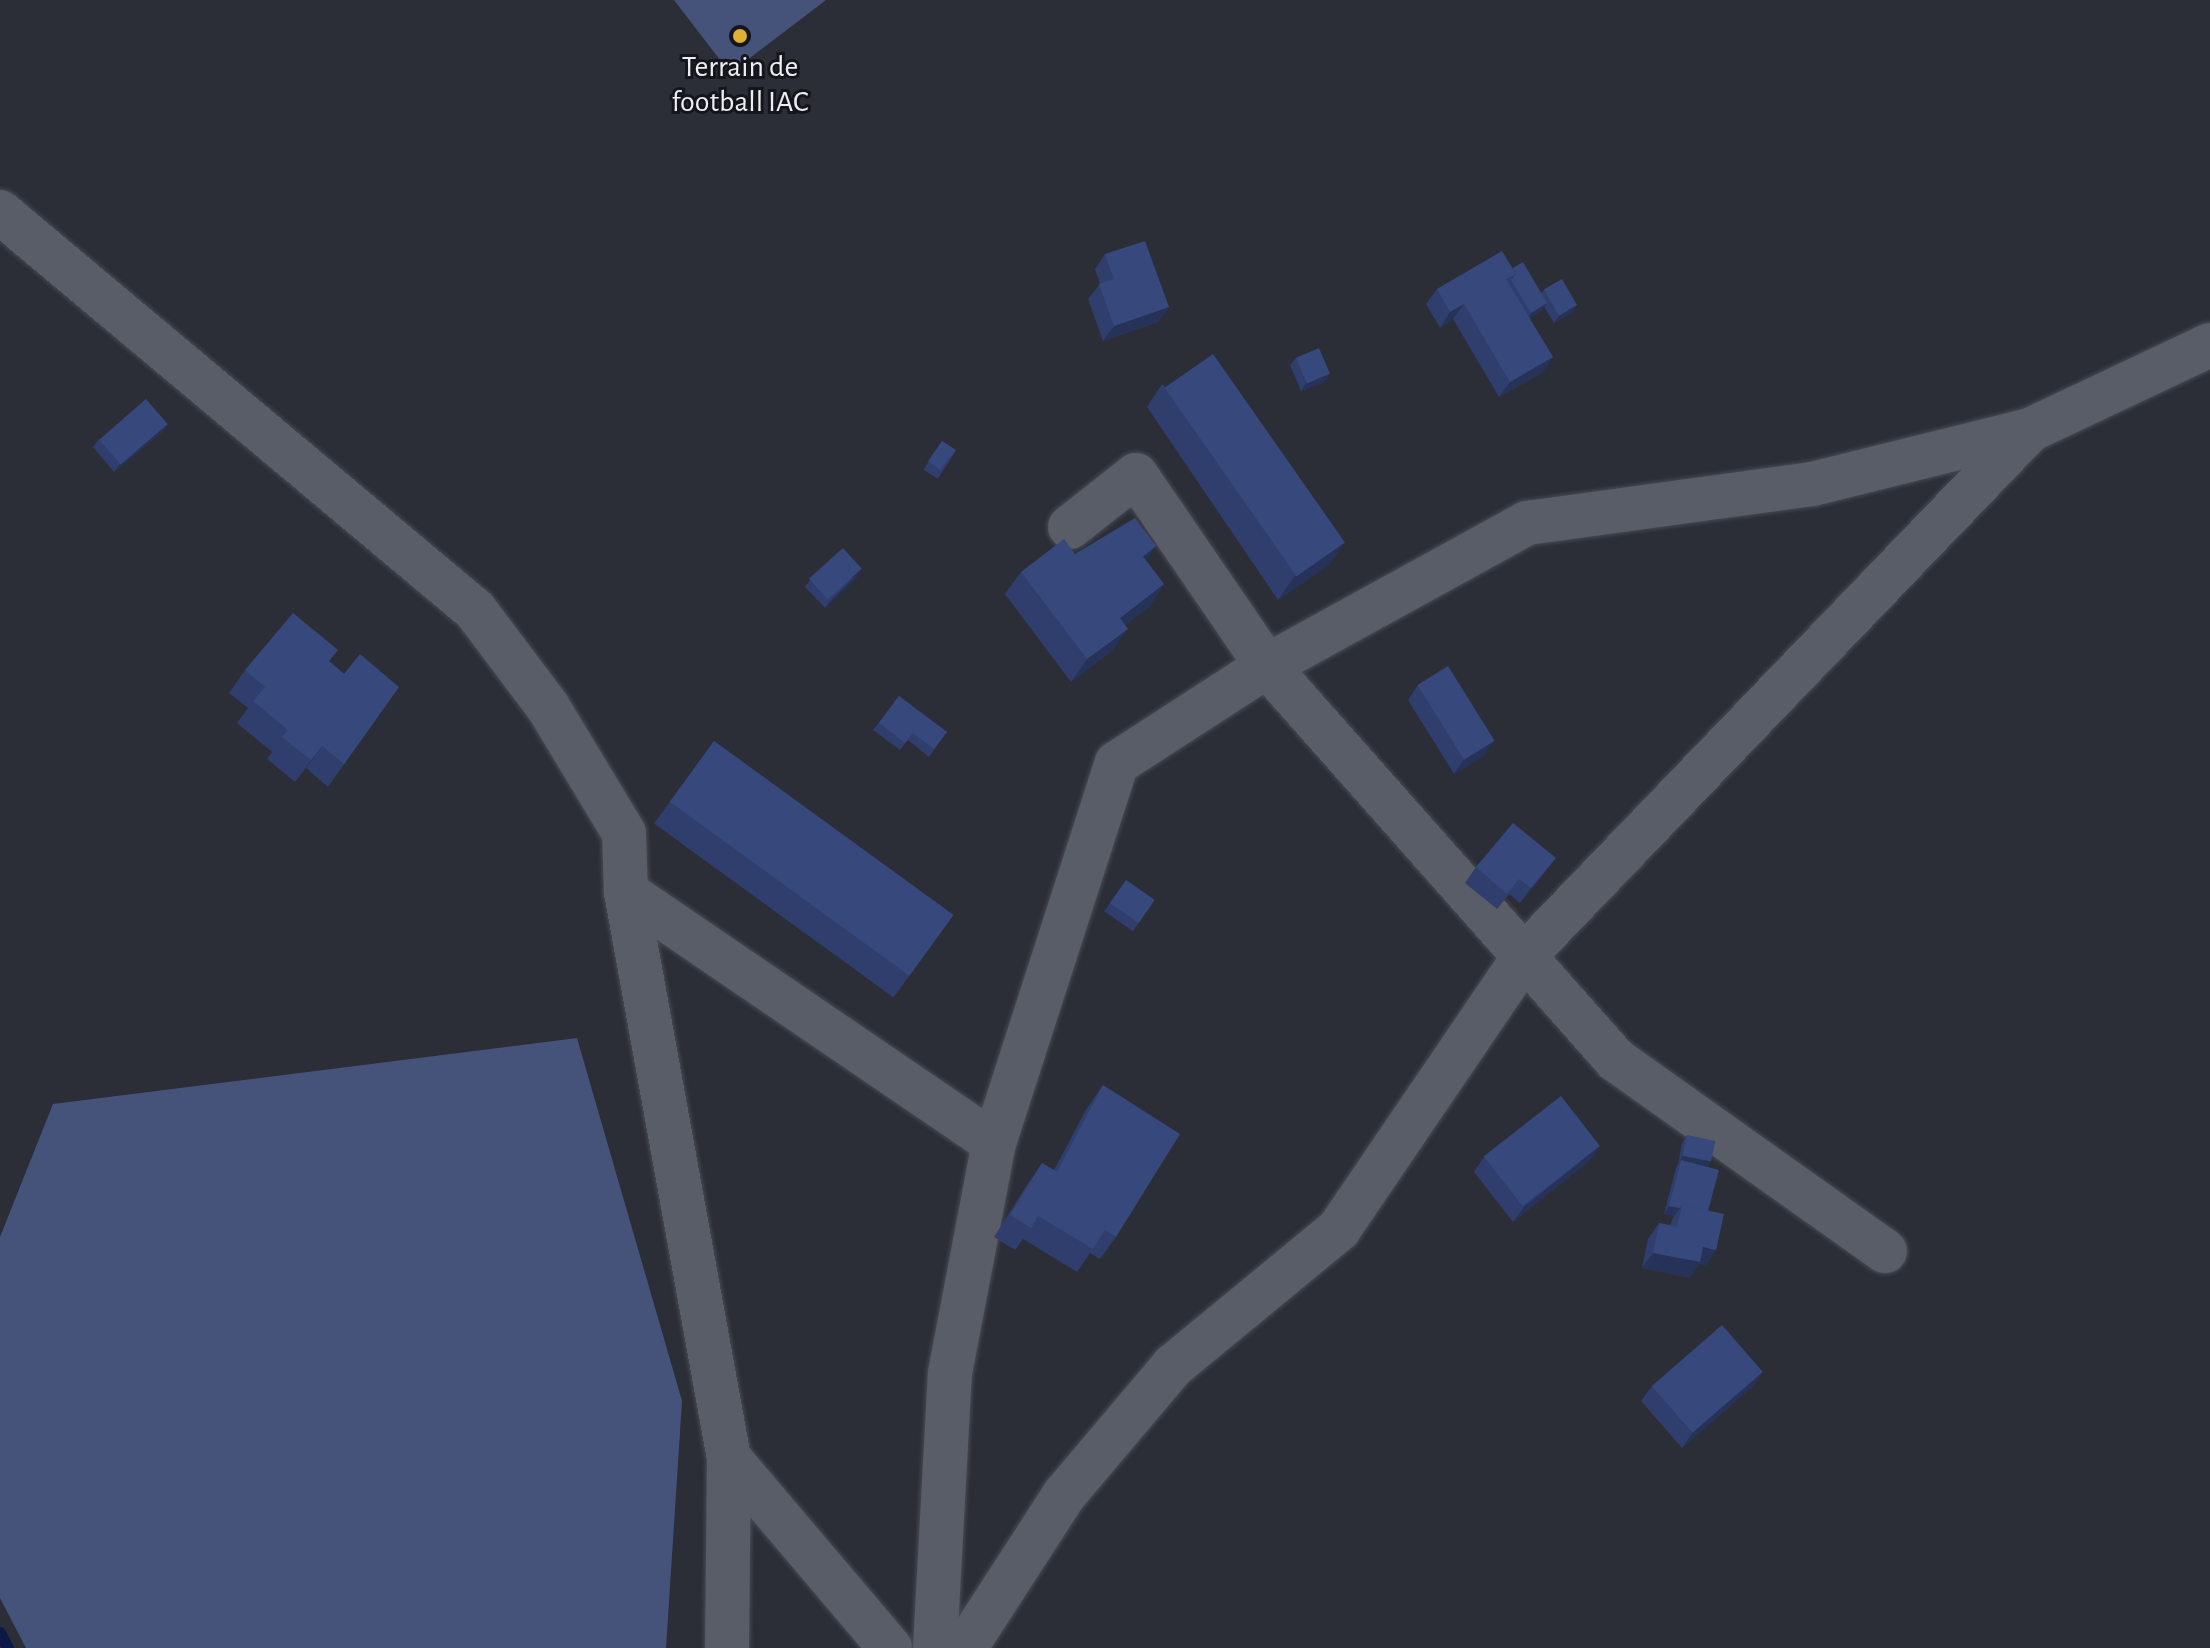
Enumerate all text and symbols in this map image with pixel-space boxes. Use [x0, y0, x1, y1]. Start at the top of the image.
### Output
marker: Terrain de football IAC [731, 27, 749, 45]
place label: Terrain de football IAC [671, 49, 809, 120]

